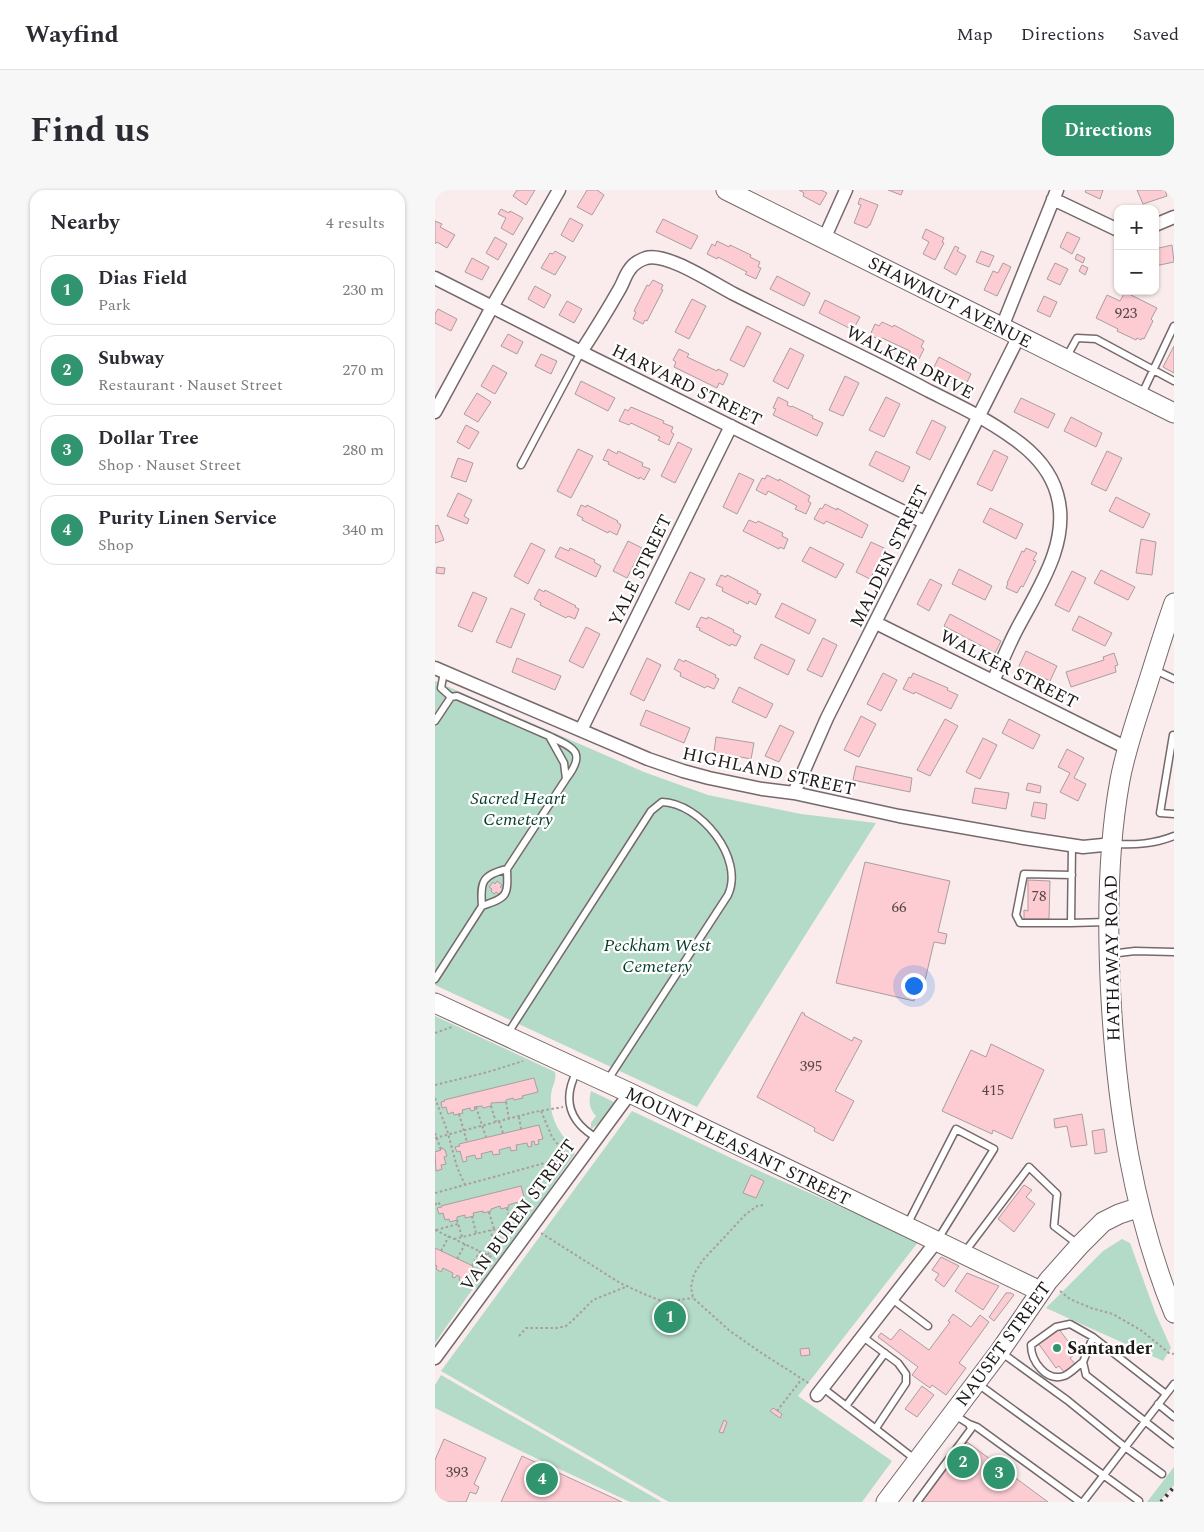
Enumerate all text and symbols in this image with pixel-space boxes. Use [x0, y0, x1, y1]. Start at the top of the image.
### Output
text: Wayfind [25, 17, 119, 53]
text: Map [957, 21, 993, 48]
text: Directions [1021, 21, 1105, 48]
text: Saved [1133, 21, 1179, 48]
text: Find us [30, 104, 150, 157]
button: Directions [1042, 105, 1174, 156]
map controls [1114, 205, 1159, 295]
button: + [1114, 205, 1159, 250]
text: Nearby [50, 207, 120, 239]
text: 4 results [326, 211, 385, 235]
street label: SHAWMUT AVENUE [863, 249, 1036, 355]
button: − [1114, 250, 1159, 295]
text: Dias Field [98, 264, 187, 293]
text: 1 [63, 278, 71, 302]
text: 230 m [342, 278, 384, 302]
text: Park [98, 293, 131, 317]
house number: 923 [1115, 302, 1138, 325]
street label: WALKER DRIVE [841, 318, 979, 406]
street label: HARVARD STREET [607, 337, 767, 434]
text: Subway [98, 344, 164, 373]
text: 2 [63, 358, 71, 382]
text: 270 m [342, 358, 384, 382]
text: Restaurant · Nauset Street [98, 373, 283, 397]
text: Dollar Tree [98, 424, 199, 453]
text: 3 [63, 438, 71, 462]
text: 280 m [342, 438, 384, 462]
text: Shop · Nauset Street [98, 453, 241, 477]
street label: MALDEN STREET [843, 480, 936, 632]
text: Purity Linen Service [98, 504, 277, 533]
street label: YALE STREET [602, 510, 679, 631]
text: 4 [63, 518, 71, 542]
text: 340 m [342, 518, 384, 542]
text: Shop [98, 533, 134, 557]
street label: WALKER STREET [935, 623, 1083, 716]
street label: HIGHLAND STREET [680, 740, 858, 803]
park label: Sacred Heart Cemetery [470, 785, 566, 833]
street label: HATHAWAY ROAD [1098, 874, 1127, 1042]
house number: 78 [1031, 885, 1047, 908]
house number: 66 [891, 896, 907, 919]
park label: Peckham West Cemetery [603, 932, 711, 980]
your location [901, 973, 927, 999]
house number: 395 [800, 1055, 822, 1078]
house number: 415 [982, 1079, 1004, 1102]
street label: MOUNT PLEASANT STREET [620, 1080, 855, 1213]
street label: VAN BUREN STREET [454, 1134, 583, 1297]
street label: NAUSET STREET [949, 1276, 1058, 1412]
pin: 1 [654, 1298, 686, 1336]
place label: Santander [1067, 1335, 1153, 1362]
marker: Santander [1051, 1342, 1063, 1354]
pin: 2 [947, 1443, 979, 1481]
pin: 3 [983, 1454, 1015, 1492]
pin: 4 [526, 1460, 558, 1498]
house number: 393 [446, 1461, 469, 1484]

